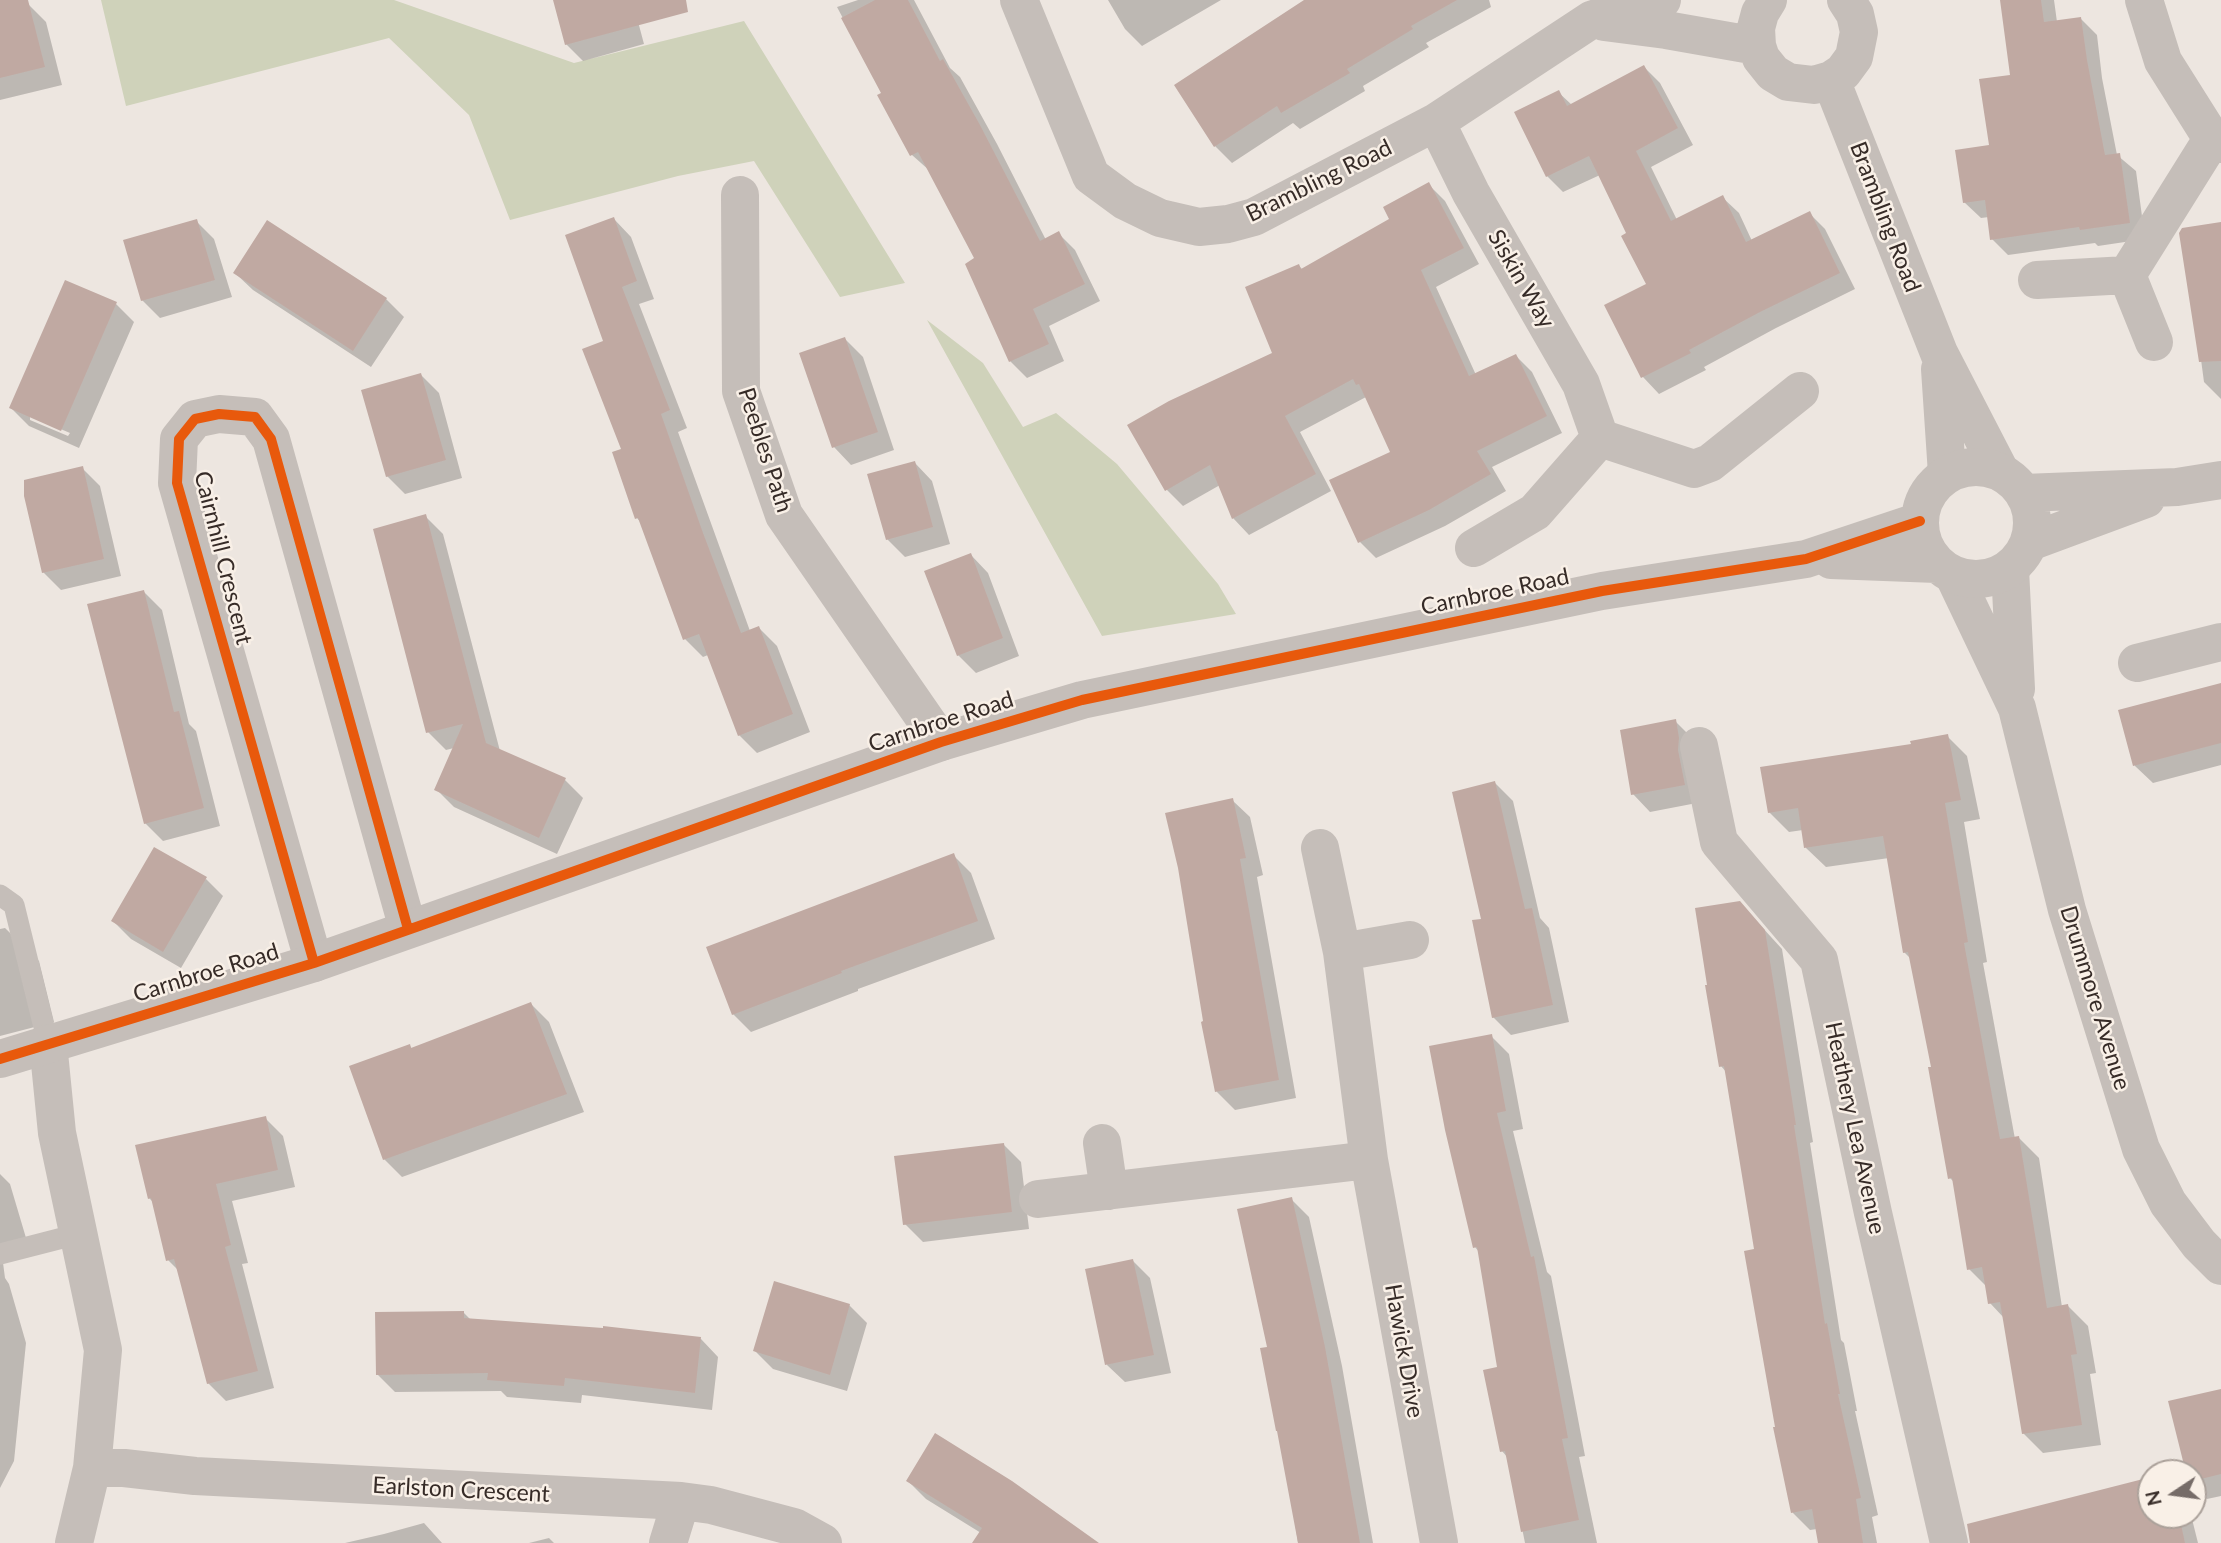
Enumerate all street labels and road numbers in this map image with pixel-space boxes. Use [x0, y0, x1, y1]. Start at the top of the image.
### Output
street label: Brambling Road [1242, 134, 1396, 228]
street label: Brambling Road [1844, 138, 1926, 296]
street label: Siskin Way [1482, 225, 1560, 333]
street label: Peebles Path [732, 384, 798, 516]
street label: Cairnhill Crescent [188, 468, 258, 648]
street label: Carnbroe Road [1418, 563, 1572, 621]
street label: Carnbroe Road [865, 686, 1017, 758]
street label: Drummore Avenue [2054, 902, 2136, 1094]
street label: Carnbroe Road [130, 938, 282, 1008]
street label: Heathery Lea Avenue [1819, 1019, 1891, 1237]
street label: Hawick Drive [1379, 1282, 1429, 1420]
street label: Earlston Crescent [372, 1472, 550, 1508]

